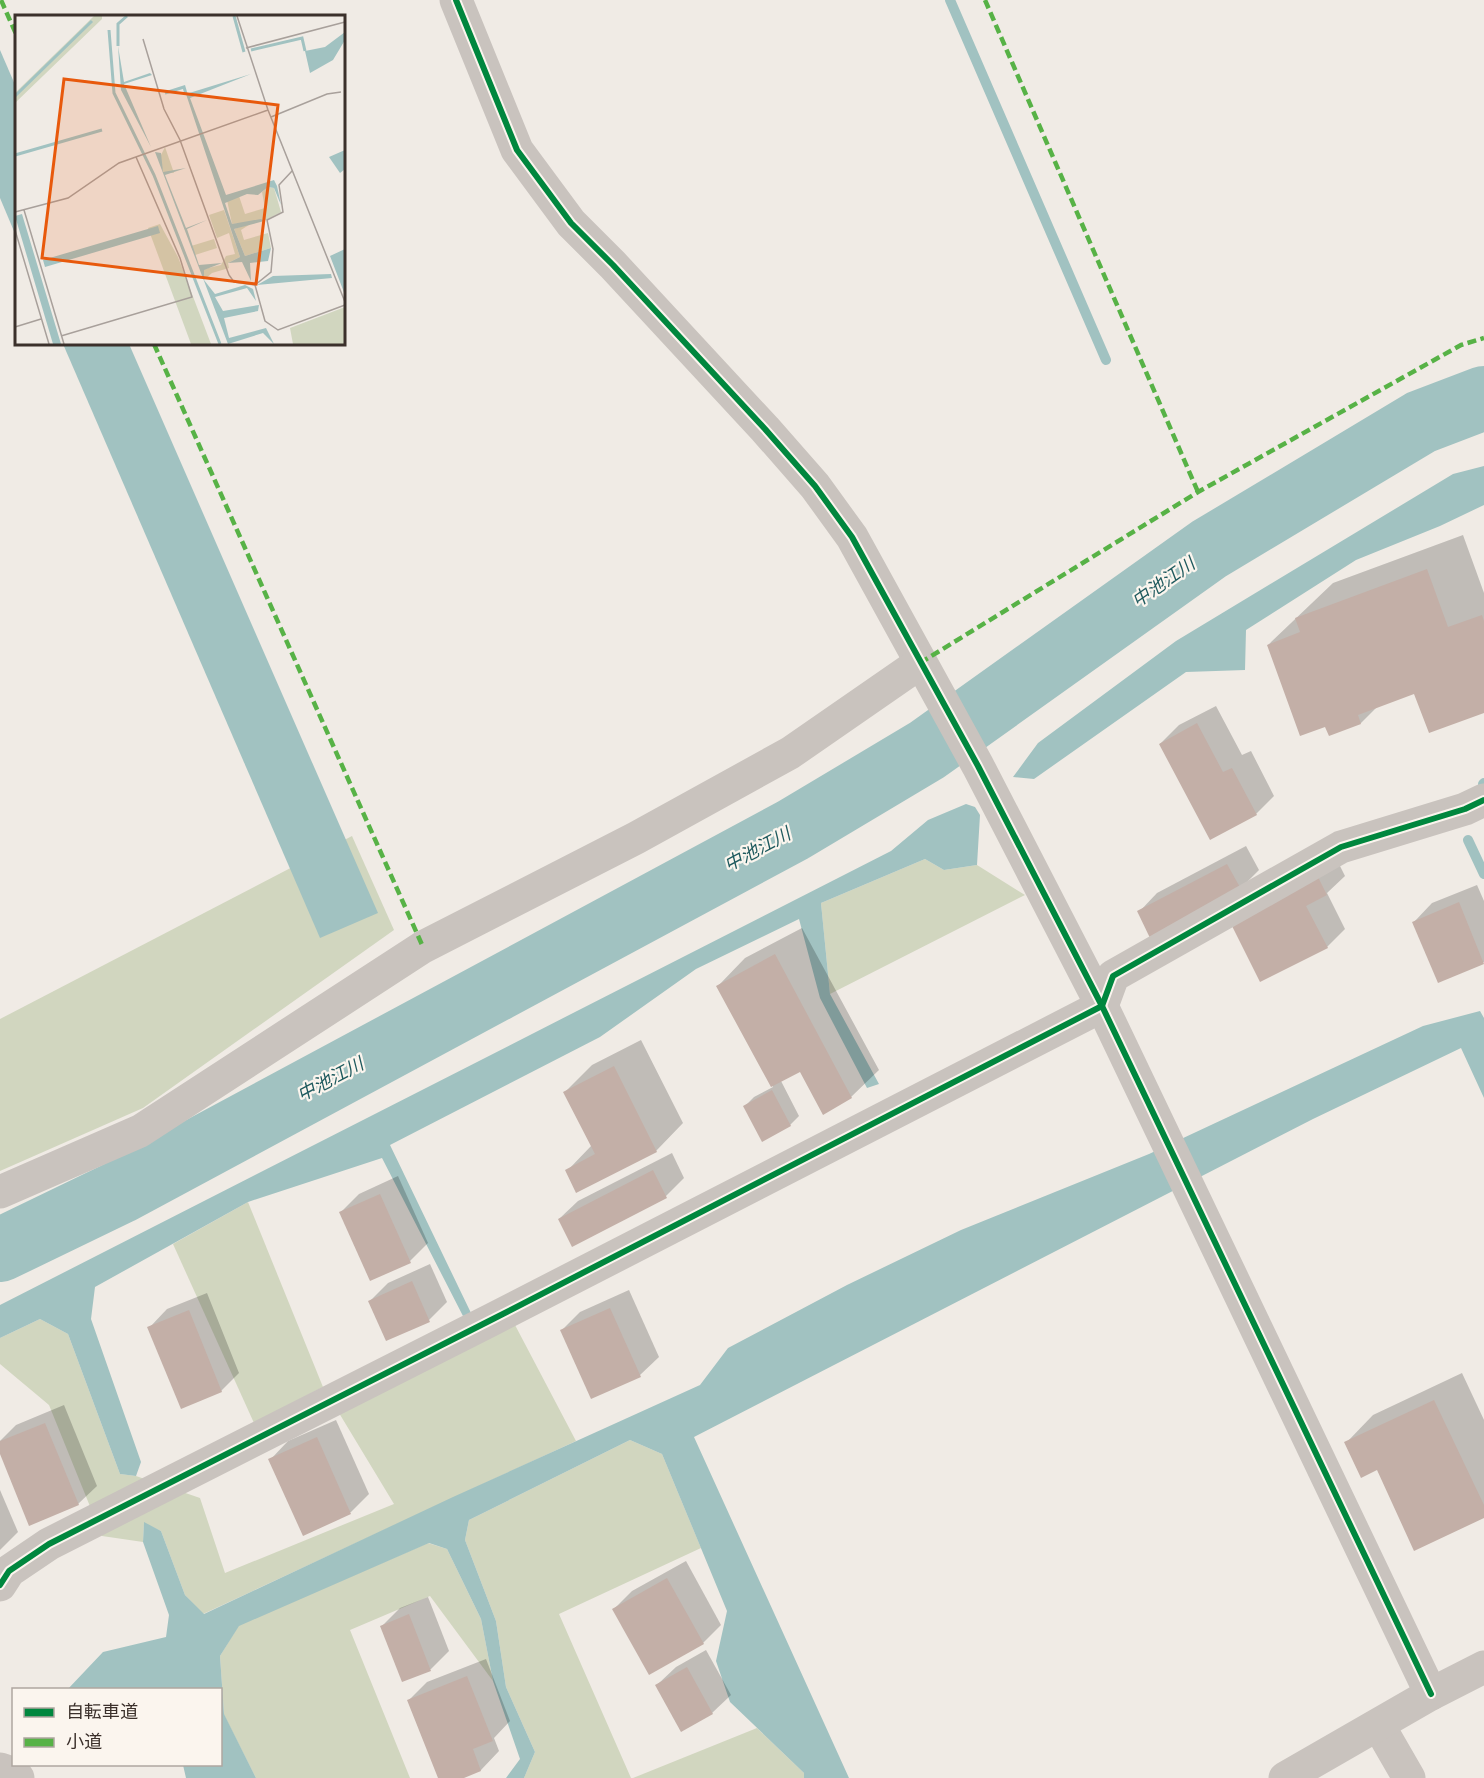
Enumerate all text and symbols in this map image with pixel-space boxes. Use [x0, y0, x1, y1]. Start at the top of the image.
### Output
inset map [15, 15, 345, 345]
water label: 中池江川 [1127, 552, 1200, 611]
water label: 中池江川 [720, 822, 795, 875]
water label: 中池江川 [293, 1052, 368, 1105]
legend [12, 1688, 222, 1766]
text: 自転車道 [66, 1701, 138, 1722]
text: 小道 [66, 1731, 102, 1752]

